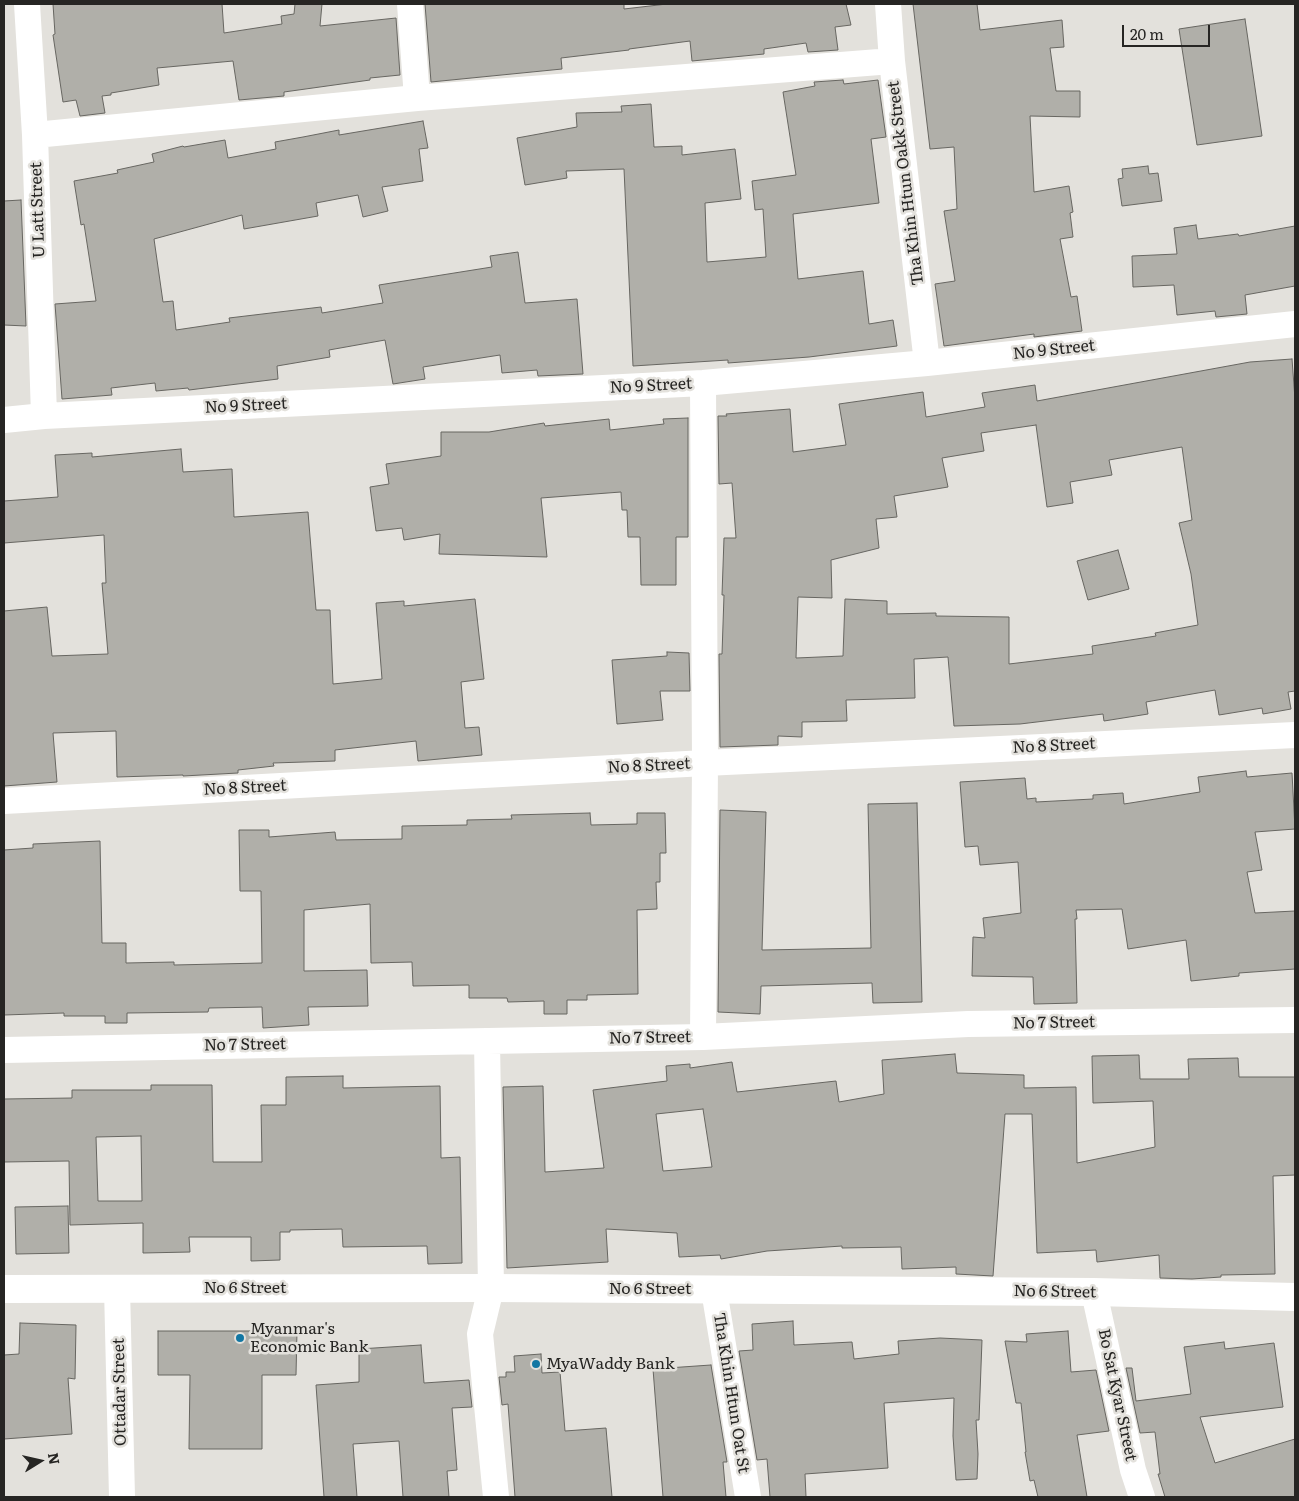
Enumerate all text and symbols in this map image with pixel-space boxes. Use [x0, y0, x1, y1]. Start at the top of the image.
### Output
scale bar [1124, 15, 1212, 47]
text: 20 m [1130, 22, 1164, 45]
street label: Tha Khin Htun Oakk Street [884, 80, 928, 286]
street label: U Latt Street [27, 161, 49, 259]
street label: No 9 Street [1012, 336, 1096, 364]
street label: No 9 Street [609, 374, 693, 398]
street label: No 9 Street [204, 394, 288, 418]
street label: No 8 Street [1012, 734, 1096, 758]
street label: No 8 Street [607, 754, 691, 778]
street label: No 8 Street [203, 776, 287, 800]
street label: No 7 Street [1013, 1013, 1095, 1033]
street label: No 7 Street [609, 1028, 691, 1048]
street label: No 7 Street [204, 1035, 286, 1055]
street label: No 6 Street [204, 1278, 286, 1298]
street label: No 6 Street [609, 1279, 691, 1299]
street label: No 6 Street [1013, 1282, 1097, 1302]
street label: Tha Khin Htun Oat St [709, 1311, 753, 1475]
place label: Myanmar's Economic Bank [250, 1319, 368, 1357]
street label: Bo Sat Kyar Street [1094, 1327, 1140, 1463]
marker: Myanmar's Economic Bank [234, 1332, 246, 1344]
street label: Ottadar Street [109, 1338, 131, 1446]
place label: MyaWaddy Bank [546, 1354, 675, 1374]
marker: MyaWaddy Bank [530, 1358, 542, 1370]
north arrow [15, 1436, 65, 1486]
text: N [44, 1451, 66, 1466]

